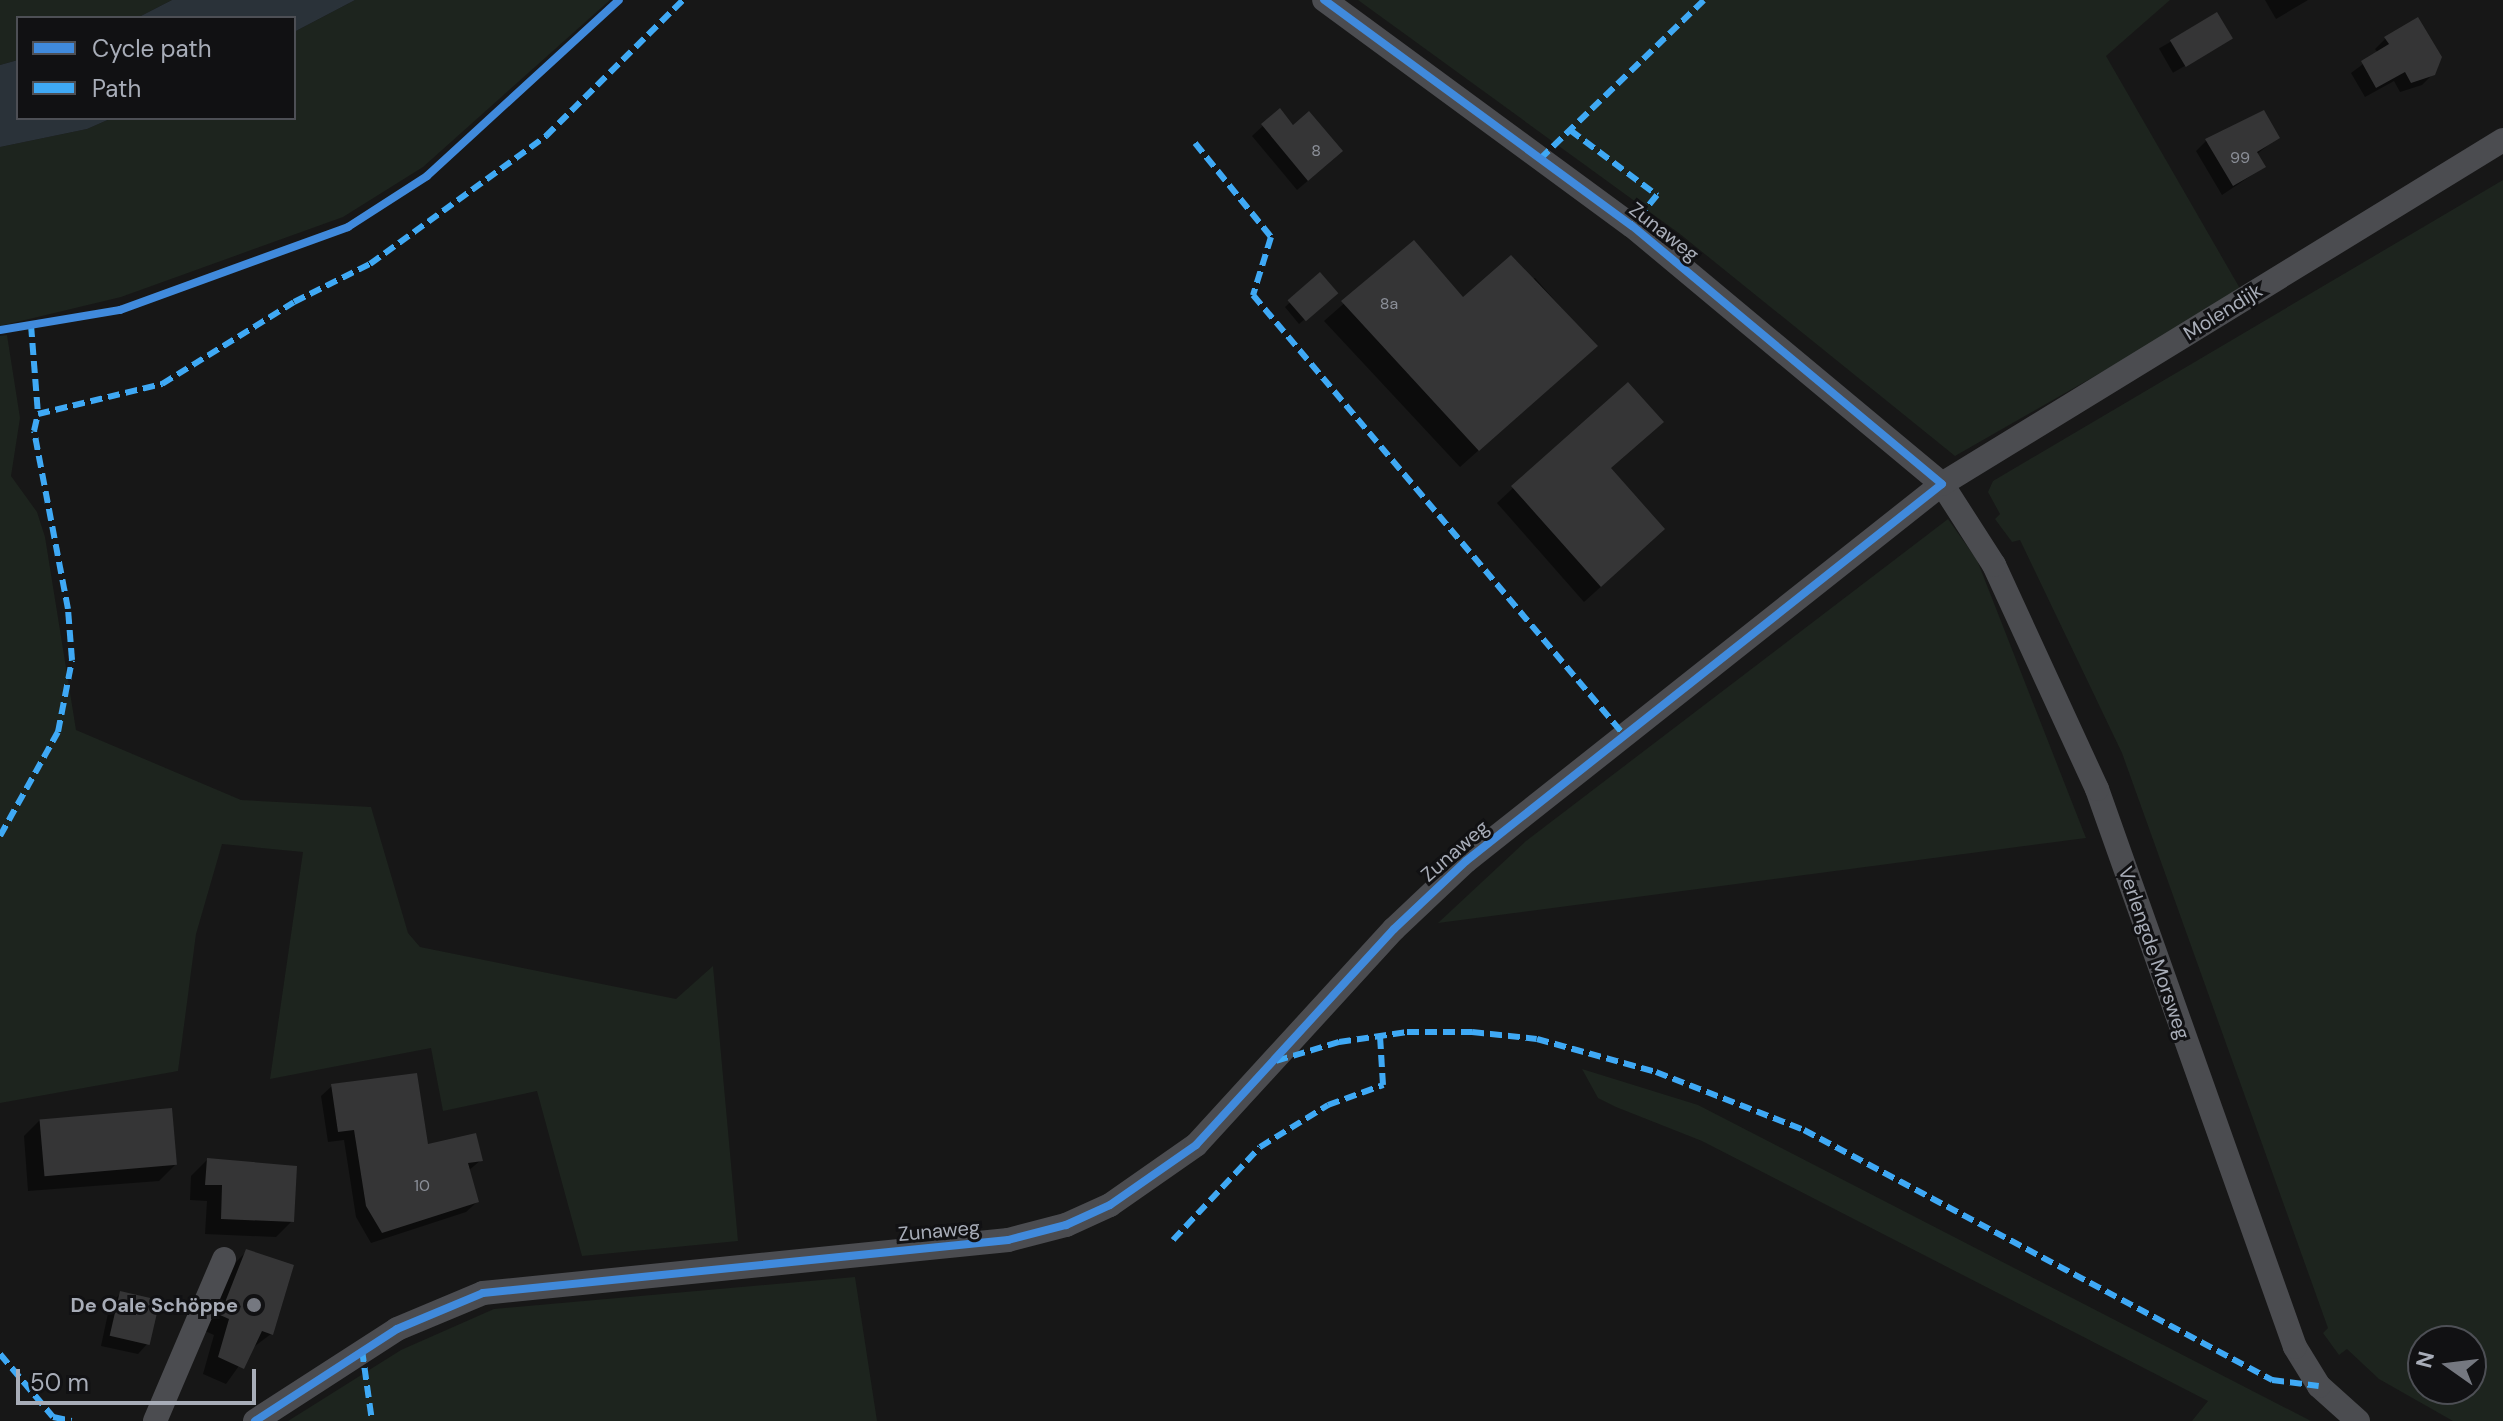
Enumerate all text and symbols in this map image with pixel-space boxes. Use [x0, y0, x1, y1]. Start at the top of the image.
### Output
legend [16, 16, 296, 120]
text: Cycle path [92, 33, 211, 64]
text: Path [92, 73, 141, 104]
house number: 8 [1311, 141, 1321, 161]
house number: 99 [2230, 148, 2250, 168]
street label: Zunaweg [1624, 197, 1704, 267]
street label: Molendijk [2179, 278, 2267, 346]
house number: 8a [1380, 294, 1398, 314]
street label: Zunaweg [1416, 815, 1494, 887]
street label: Verlengde Morsweg [2113, 863, 2195, 1043]
house number: 10 [414, 1176, 430, 1196]
street label: Zunaweg [897, 1215, 981, 1247]
place label: De Oale Schöppe [71, 1293, 238, 1317]
marker: De Oale Schöppe [245, 1296, 263, 1314]
north arrow [2407, 1325, 2487, 1405]
text: N [2409, 1348, 2441, 1371]
scale bar [20, 1353, 260, 1403]
text: 50 m [30, 1367, 89, 1398]

